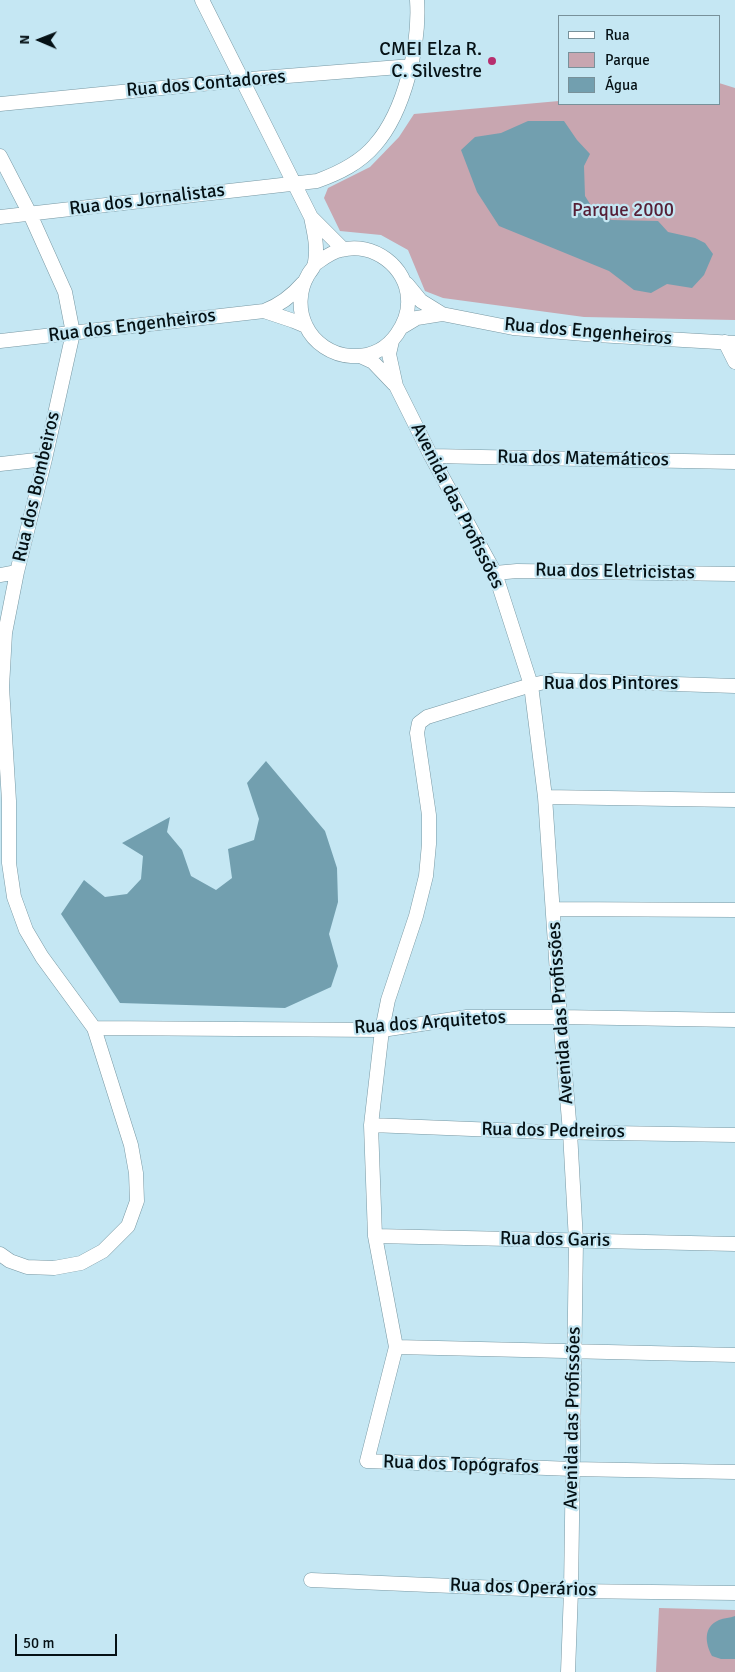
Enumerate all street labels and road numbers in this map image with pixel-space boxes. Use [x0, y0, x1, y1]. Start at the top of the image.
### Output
street label: Rua dos Contadores [125, 66, 287, 102]
street label: Rua dos Jornalistas [68, 179, 226, 221]
street label: Rua dos Engenheiros [47, 304, 217, 348]
street label: Rua dos Engenheiros [503, 313, 673, 351]
street label: Rua dos Bombeiros [9, 410, 65, 564]
street label: Avenida das Profissões [405, 419, 509, 593]
street label: Rua dos Matemáticos [497, 446, 669, 472]
street label: Rua dos Eletricistas [535, 559, 695, 585]
street label: Rua dos Pintores [544, 673, 678, 695]
street label: Avenida das Profissões [543, 921, 579, 1105]
street label: Rua dos Arquitetos [353, 1006, 507, 1040]
street label: Rua dos Pedreiros [481, 1118, 625, 1144]
street label: Rua dos Garis [500, 1228, 610, 1252]
street label: Avenida das Profissões [560, 1326, 586, 1510]
street label: Rua dos Topógrafos [383, 1451, 539, 1479]
street label: Rua dos Operários [449, 1574, 597, 1602]

